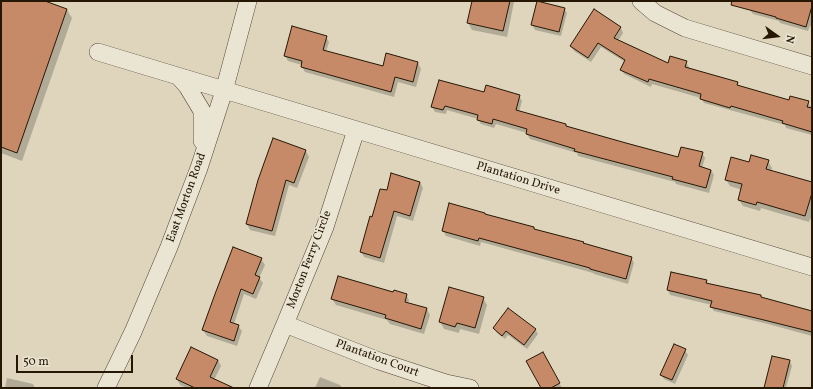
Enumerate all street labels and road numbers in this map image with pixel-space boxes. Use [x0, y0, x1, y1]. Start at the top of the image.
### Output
street label: East Morton Road [164, 151, 210, 245]
street label: Plantation Drive [474, 159, 562, 199]
street label: Morton Ferry Circle [285, 209, 335, 311]
street label: Plantation Court [333, 337, 421, 381]

